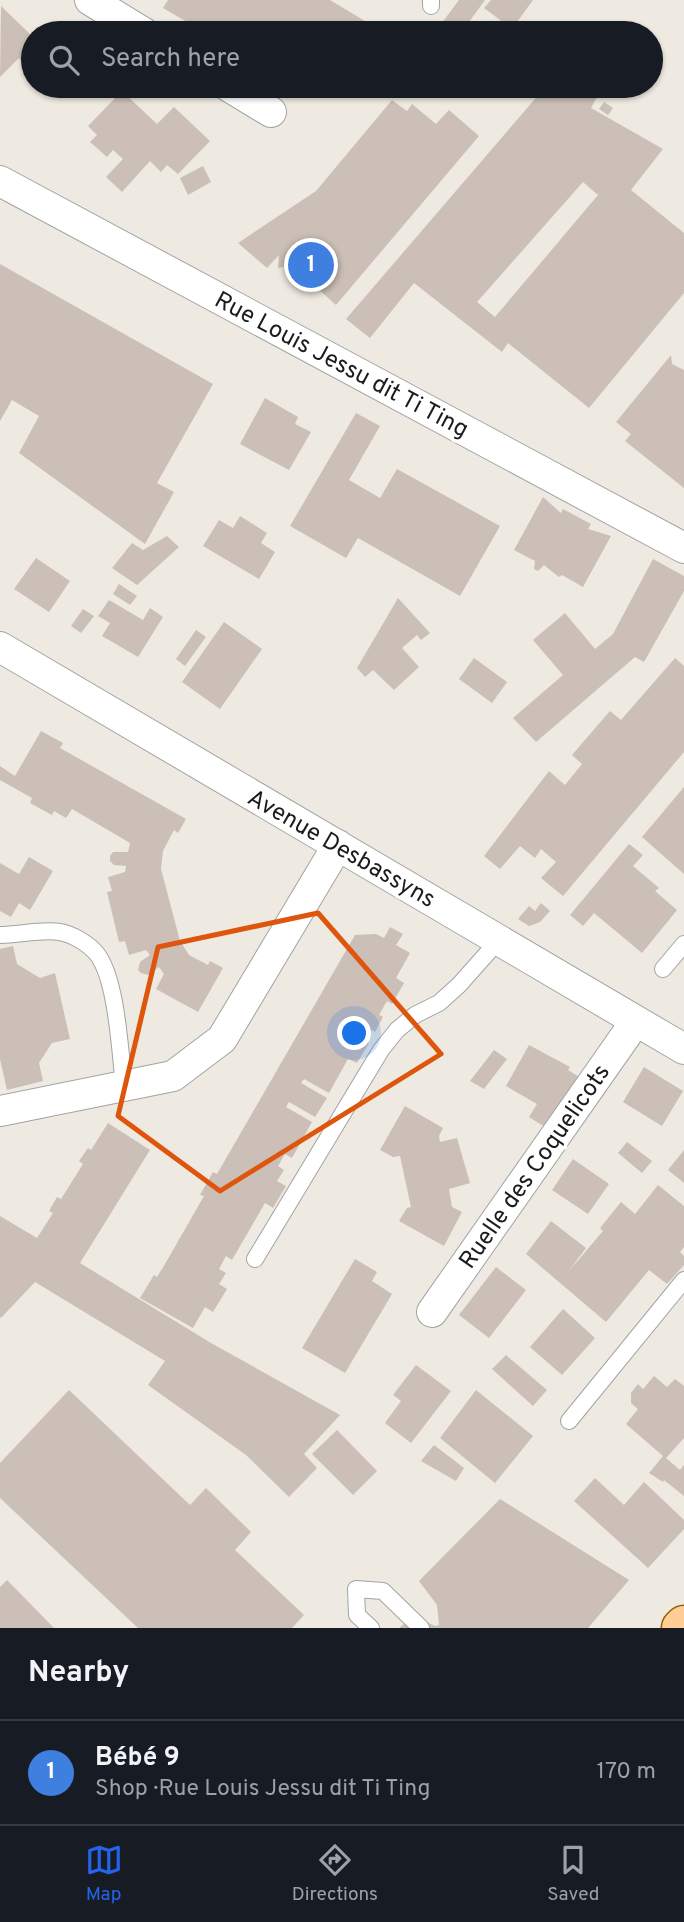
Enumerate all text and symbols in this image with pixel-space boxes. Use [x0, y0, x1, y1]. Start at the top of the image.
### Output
search box [21, 21, 663, 98]
icon: search [45, 41, 83, 79]
text: Search here [101, 43, 240, 76]
pin: 1 [288, 239, 334, 291]
street label: Rue Louis Jessu dit Ti Ting [209, 286, 473, 446]
street label: Avenue Desbassyns [242, 784, 440, 916]
your location [337, 1016, 371, 1050]
street label: Ruelle des Coquelicots [454, 1059, 618, 1275]
text: Nearby [28, 1655, 129, 1692]
text: Bébé 9 [95, 1742, 180, 1775]
text: 1 [46, 1758, 56, 1787]
text: 170 m [597, 1758, 656, 1787]
text: Shop · Rue Louis Jessu dit Ti Ting [95, 1775, 430, 1804]
tab: Map [85, 1841, 123, 1907]
tab: Directions [292, 1841, 378, 1907]
tab: Saved [547, 1841, 599, 1907]

